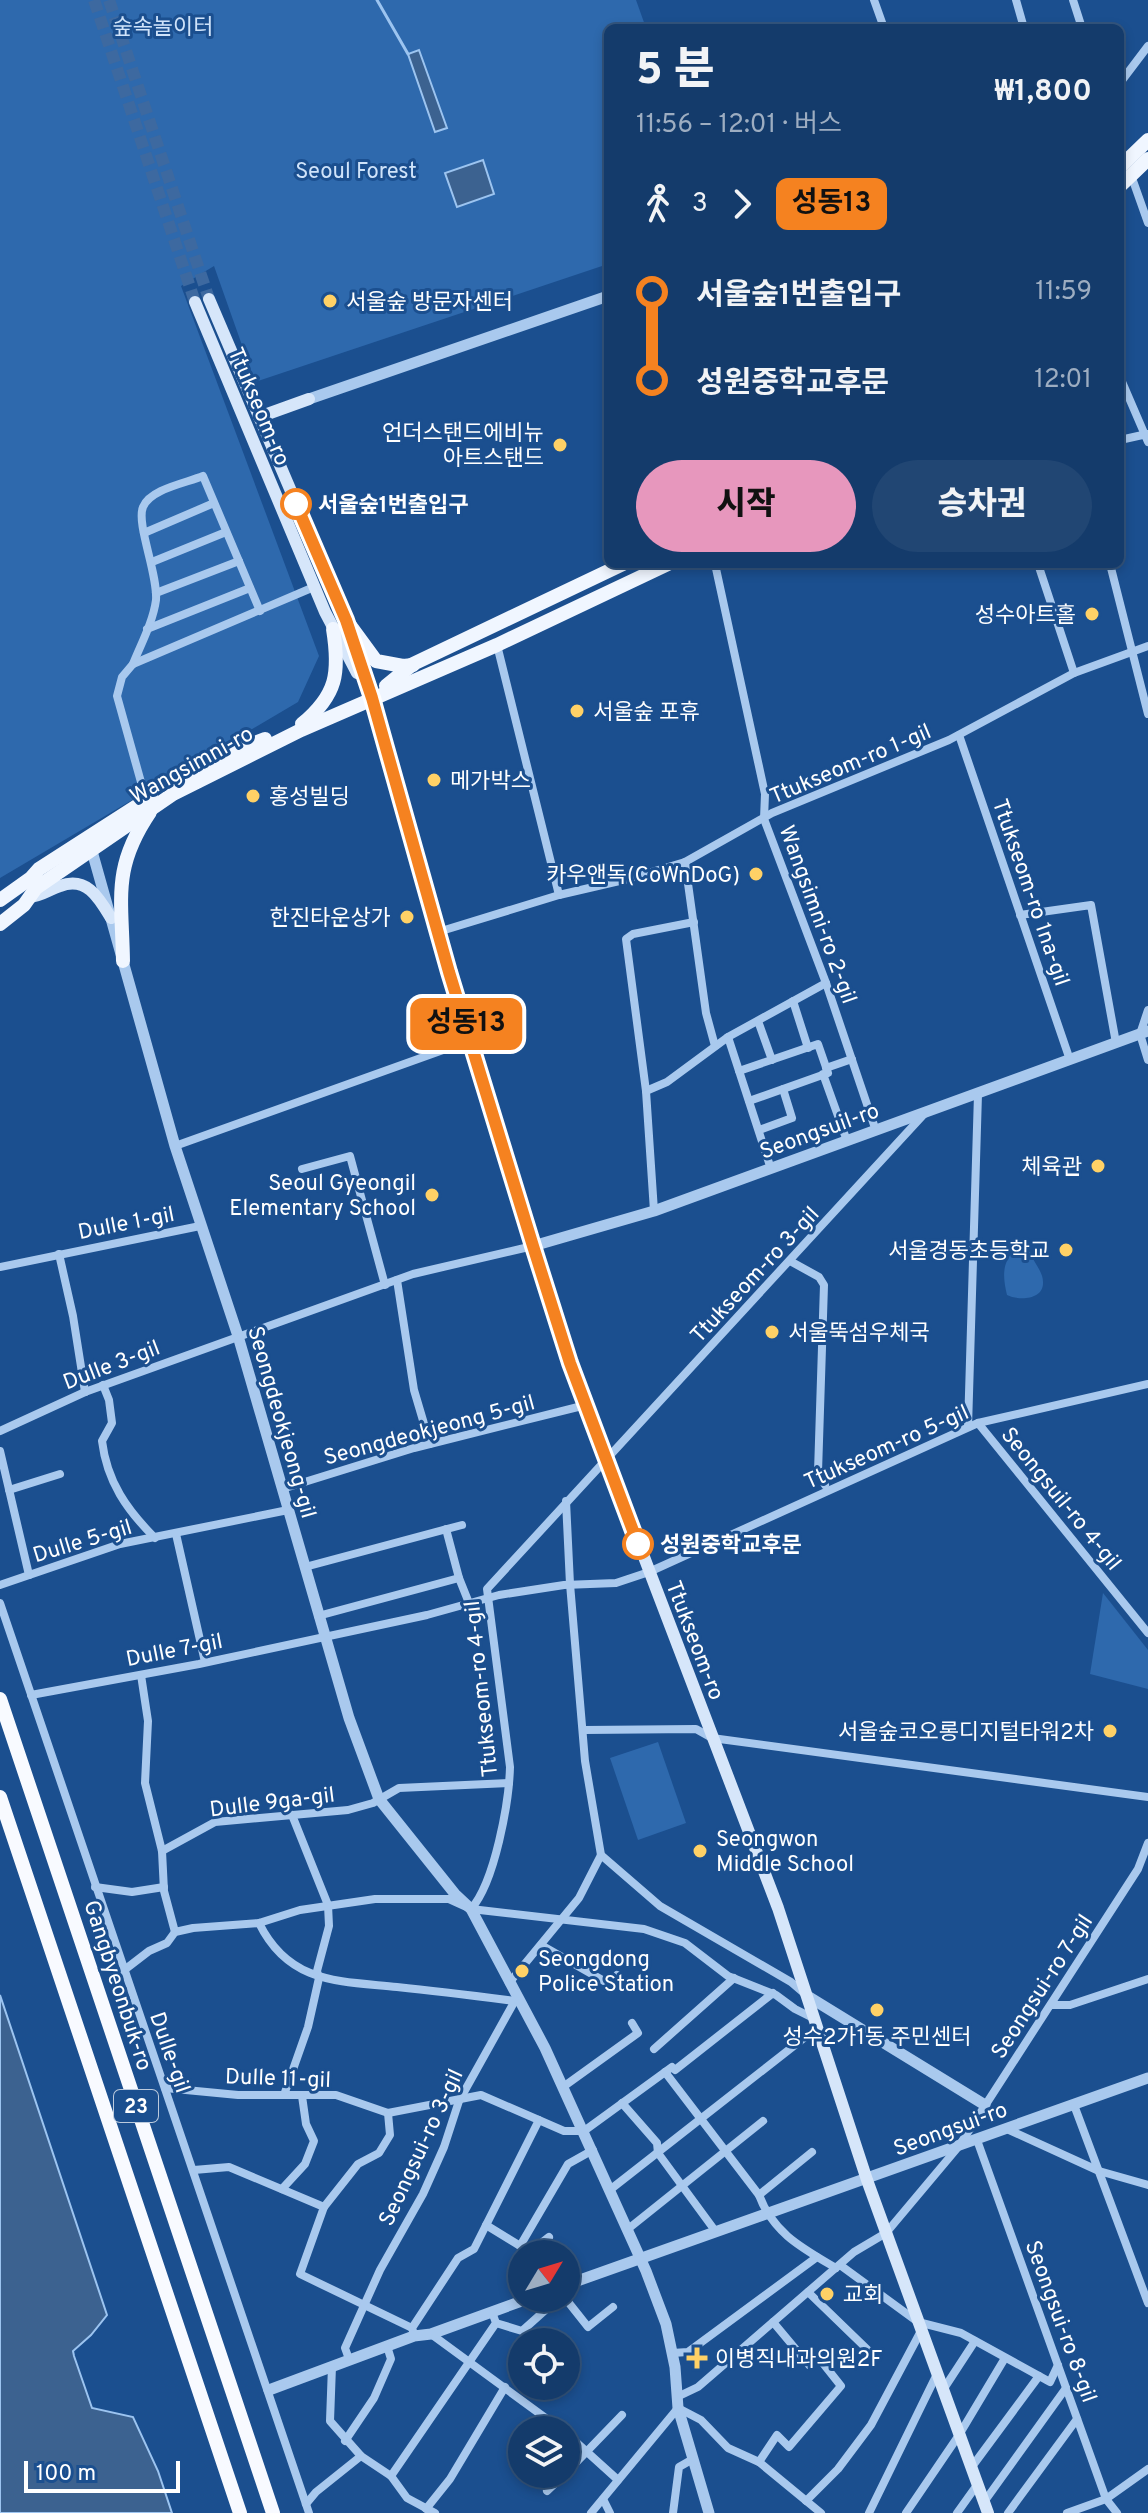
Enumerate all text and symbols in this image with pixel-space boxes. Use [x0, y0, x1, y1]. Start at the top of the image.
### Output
park label: 숲속놀이터 [112, 15, 214, 42]
text: 5 분 [636, 44, 714, 100]
text: ₩1,800 [995, 74, 1092, 111]
text: 11:56 – 12:01 · 버스 [636, 109, 842, 142]
park label: Seoul Forest [295, 159, 417, 186]
icon: walk [636, 182, 680, 226]
icon: forward [720, 182, 764, 226]
text: 성동13 [792, 186, 871, 222]
text: 3 [692, 188, 708, 221]
text: 11:59 [1035, 276, 1092, 309]
text: 서울숲1번출입구 [696, 278, 901, 315]
place label: 서울숲 방문자센터 [346, 290, 513, 317]
marker: 서울숲 방문자센터 [321, 292, 339, 310]
street label: Ttukseom-ro [221, 344, 295, 470]
text: 12:01 [1034, 364, 1092, 397]
text: 성원중학교후문 [696, 366, 889, 403]
place label: 언더스탠드에비뉴 아트스탠드 [382, 421, 544, 473]
marker: 언더스탠드에비뉴 아트스탠드 [551, 436, 569, 454]
button: 시작 [636, 460, 856, 552]
button: 승차권 [872, 460, 1092, 552]
marker: 서울숲1번출입구 [281, 489, 311, 519]
place label: 서울숲1번출입구 [318, 493, 468, 520]
place label: 성수아트홀 [975, 603, 1076, 630]
marker: 성수아트홀 [1083, 605, 1101, 623]
place label: 서울숲 포휴 [593, 700, 699, 727]
marker: 서울숲 포휴 [568, 702, 586, 720]
street label: Ttukseom-ro 1-gil [766, 719, 936, 811]
street label: Wangsimni-ro [126, 721, 259, 811]
place label: 메가박스 [450, 769, 531, 796]
marker: 메가박스 [425, 771, 443, 789]
place label: 홍성빌딩 [269, 785, 350, 812]
marker: 홍성빌딩 [244, 787, 262, 805]
street label: Ttukseom-ro 1na-gil [985, 796, 1074, 990]
street label: Wangsimni-ro 2-gil [772, 822, 861, 1008]
place label: 카우앤독(CoWnDoG) [546, 863, 740, 890]
marker: 카우앤독(CoWnDoG) [747, 865, 765, 883]
place label: 한진타운상가 [270, 906, 391, 933]
marker: 한진타운상가 [398, 908, 416, 926]
line badge: 성동13 [410, 998, 522, 1050]
text: 성동13 [426, 1006, 506, 1042]
street label: Seongsuil-ro [756, 1098, 883, 1166]
place label: 체육관 [1021, 1155, 1082, 1182]
marker: 체육관 [1089, 1157, 1107, 1175]
place label: Seoul Gyeongil Elementary School [229, 1171, 416, 1223]
marker: Seoul Gyeongil Elementary School [423, 1186, 441, 1204]
street label: Dulle 1-gil [76, 1202, 177, 1247]
street label: Ttukseom-ro 3-gil [686, 1202, 826, 1350]
place label: 서울경동초등학교 [888, 1239, 1050, 1266]
marker: 서울경동초등학교 [1057, 1241, 1075, 1259]
place label: 서울뚝섬우체국 [788, 1321, 930, 1348]
marker: 서울뚝섬우체국 [763, 1323, 781, 1341]
street label: Seongdeokjeong-gil [240, 1324, 321, 1522]
street label: Dulle 3-gil [60, 1336, 164, 1397]
street label: Seongdeokjeong 5-gil [321, 1390, 538, 1473]
street label: Ttukseom-ro 5-gil [801, 1400, 973, 1497]
street label: Seongsuil-ro 4-gil [994, 1422, 1126, 1577]
street label: Dulle 5-gil [30, 1515, 136, 1570]
marker: 성원중학교후문 [623, 1529, 653, 1559]
place label: 성원중학교후문 [660, 1533, 802, 1560]
street label: Ttukseom-ro [659, 1577, 729, 1704]
street label: Ttukseom-ro 4-gil [460, 1599, 505, 1778]
street label: Dulle 7-gil [124, 1629, 225, 1674]
place label: 서울숲코오롱디지털타워2차 [838, 1720, 1094, 1747]
marker: 서울숲코오롱디지털타워2차 [1101, 1722, 1119, 1740]
street label: Dulle 9ga-gil [208, 1782, 336, 1825]
place label: Seongwon Middle School [716, 1827, 854, 1879]
marker: Seongwon Middle School [691, 1842, 709, 1860]
street label: Gangbyeonbuk-ro [76, 1897, 157, 2074]
street label: Seongsui-ro 7-gil [986, 1910, 1100, 2065]
place label: Seongdong Police Station [538, 1947, 674, 1999]
marker: Seongdong Police Station [513, 1962, 531, 1980]
marker: 성수2가1동 주민센터 [868, 2001, 886, 2019]
street label: Dulle-gil [142, 2009, 195, 2097]
place label: 성수2가1동 주민센터 [783, 2025, 971, 2052]
street label: Dulle 11-gil [224, 2064, 331, 2095]
street label: Seongsui-ro 3-gil [374, 2065, 470, 2231]
road number: 23 [114, 2090, 158, 2122]
street label: Seongsui-ro [890, 2097, 1012, 2163]
street label: Seongsui-ro 8-gil [1018, 2237, 1101, 2407]
north arrow [508, 2240, 580, 2312]
map controls [508, 2240, 580, 2488]
place label: 교회 [843, 2283, 883, 2310]
marker: 교회 [818, 2285, 836, 2303]
button: locate [508, 2328, 580, 2400]
marker: 이병직내과의원2F [686, 2347, 708, 2369]
place label: 이병직내과의원2F [715, 2347, 883, 2374]
button: layers [508, 2416, 580, 2488]
scale bar [24, 2457, 180, 2493]
text: 100 m [36, 2461, 96, 2488]

